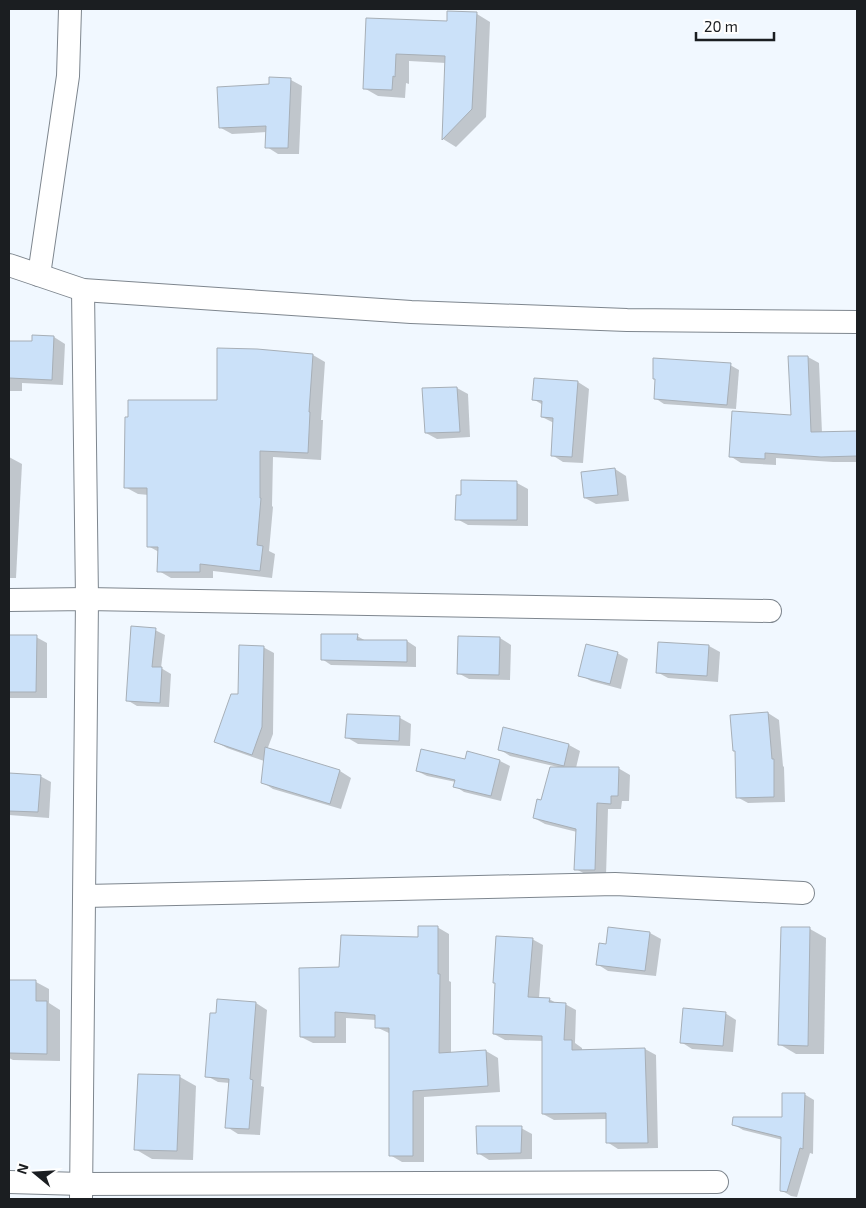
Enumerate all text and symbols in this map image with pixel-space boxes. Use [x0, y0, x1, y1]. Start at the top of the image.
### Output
scale bar [696, 10, 774, 42]
text: 20 m [704, 17, 738, 35]
north arrow [10, 1148, 60, 1198]
text: N [13, 1161, 32, 1176]

